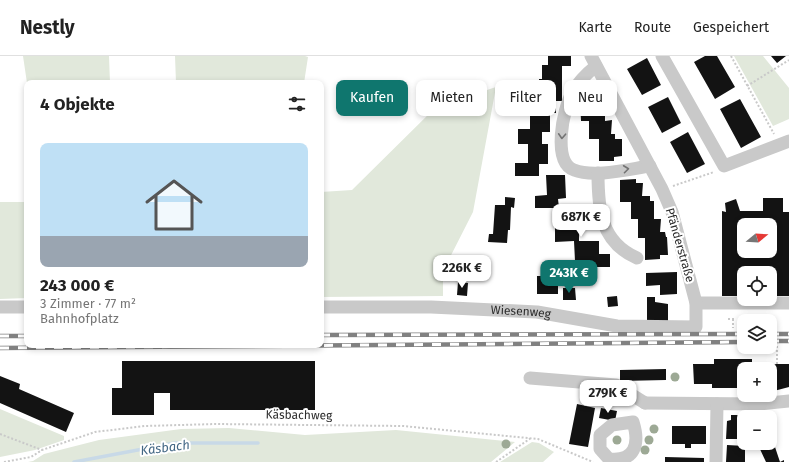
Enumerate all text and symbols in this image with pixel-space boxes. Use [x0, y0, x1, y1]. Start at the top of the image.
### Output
text: Nestly [20, 16, 75, 39]
text: Karte [578, 19, 612, 36]
text: Route [634, 19, 671, 36]
text: Gespeichert [693, 19, 769, 36]
chip: Kaufen [336, 80, 408, 116]
chip: Mieten [416, 80, 487, 116]
chip: Filter [495, 80, 556, 116]
chip: Neu [564, 80, 617, 116]
icon: filters [286, 93, 308, 115]
text: 4 Objekte [40, 94, 115, 115]
one-way arrow [557, 133, 566, 139]
one-way arrow [623, 165, 629, 174]
icon: home [138, 169, 210, 241]
pin: 687K € [548, 204, 614, 238]
street label: Pfänderstraße [663, 206, 697, 284]
text: 687K € [561, 209, 601, 224]
north arrow [737, 218, 777, 258]
map controls [737, 218, 777, 450]
pin: 226K € [429, 255, 495, 289]
text: 226K € [442, 260, 482, 275]
pin: 243K € [536, 260, 602, 294]
text: 243K € [549, 265, 589, 280]
button: locate [737, 266, 777, 306]
text: 243 000 € [40, 275, 114, 296]
text: 3 Zimmer · 77 m² [40, 296, 136, 311]
street label: Wiesenweg [490, 303, 553, 321]
text: Bahnhofplatz [40, 311, 119, 326]
button: layers [737, 314, 777, 354]
button: + [737, 362, 777, 402]
pin: 279K € [575, 380, 641, 414]
text: 279K € [589, 385, 627, 400]
street label: Käsbachweg [266, 407, 333, 423]
button: − [737, 410, 777, 450]
water label: Käsbach [140, 437, 190, 458]

